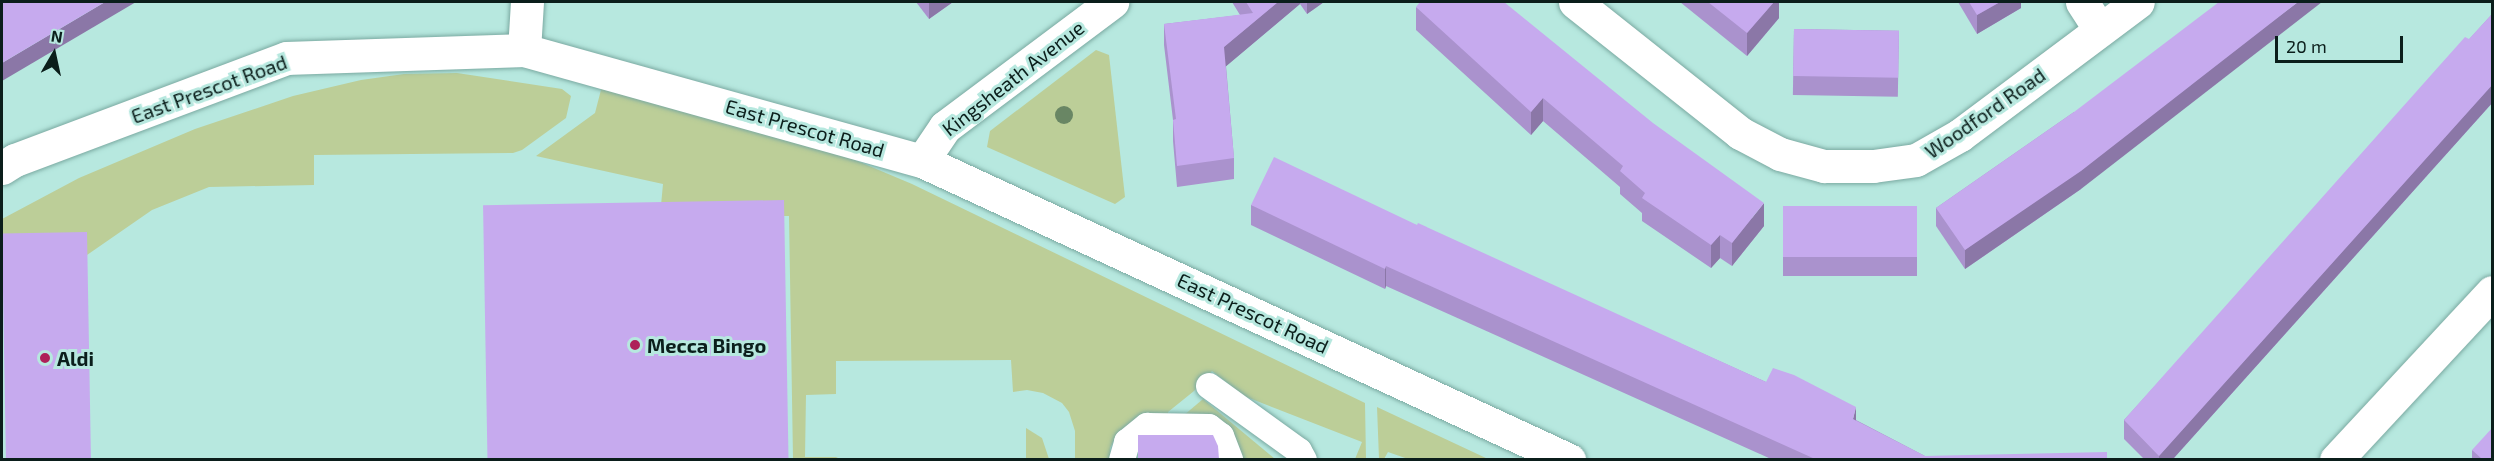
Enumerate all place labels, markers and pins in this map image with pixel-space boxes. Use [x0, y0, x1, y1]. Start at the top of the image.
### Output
place label: Mecca Bingo [647, 333, 766, 357]
marker: Mecca Bingo [628, 338, 642, 352]
place label: Aldi [57, 346, 94, 370]
marker: Aldi [38, 351, 52, 365]

